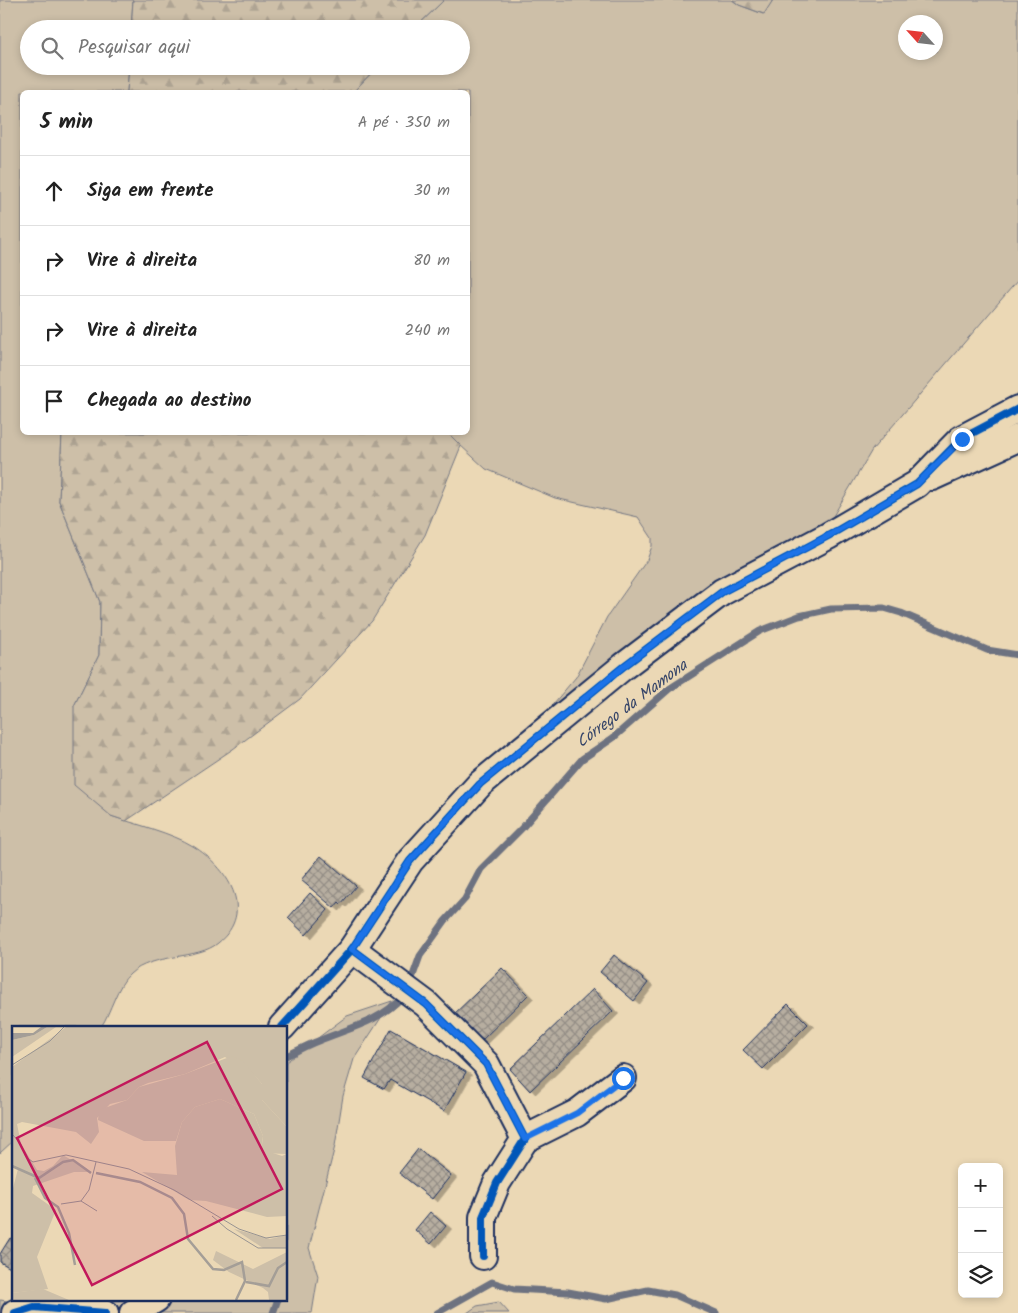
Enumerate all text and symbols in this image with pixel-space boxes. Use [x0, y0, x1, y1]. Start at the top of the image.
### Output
north arrow [898, 15, 943, 60]
search box [20, 20, 470, 75]
text: Pesquisar aqui [78, 33, 190, 63]
icon: search [38, 34, 66, 62]
text: 5 min [40, 106, 93, 139]
text: A pé · 350 m [358, 110, 450, 135]
text: Siga em frente [87, 176, 214, 206]
icon: ahead [40, 177, 68, 205]
text: 30 m [414, 178, 450, 203]
text: Vire à direita [87, 246, 197, 276]
icon: right [40, 247, 68, 275]
text: 80 m [413, 248, 450, 273]
text: Vire à direita [87, 316, 197, 346]
icon: right [40, 317, 68, 345]
text: 240 m [405, 318, 450, 343]
text: Chegada ao destino [87, 386, 252, 416]
icon: arrive [40, 387, 68, 415]
route end [951, 428, 974, 451]
water label: Córrego da Mamona [571, 653, 694, 754]
inset map [12, 1026, 288, 1300]
route start [612, 1067, 635, 1090]
map controls [958, 1163, 1003, 1298]
button: + [958, 1163, 1003, 1208]
button: − [958, 1208, 1003, 1253]
button: layers [958, 1253, 1003, 1298]

